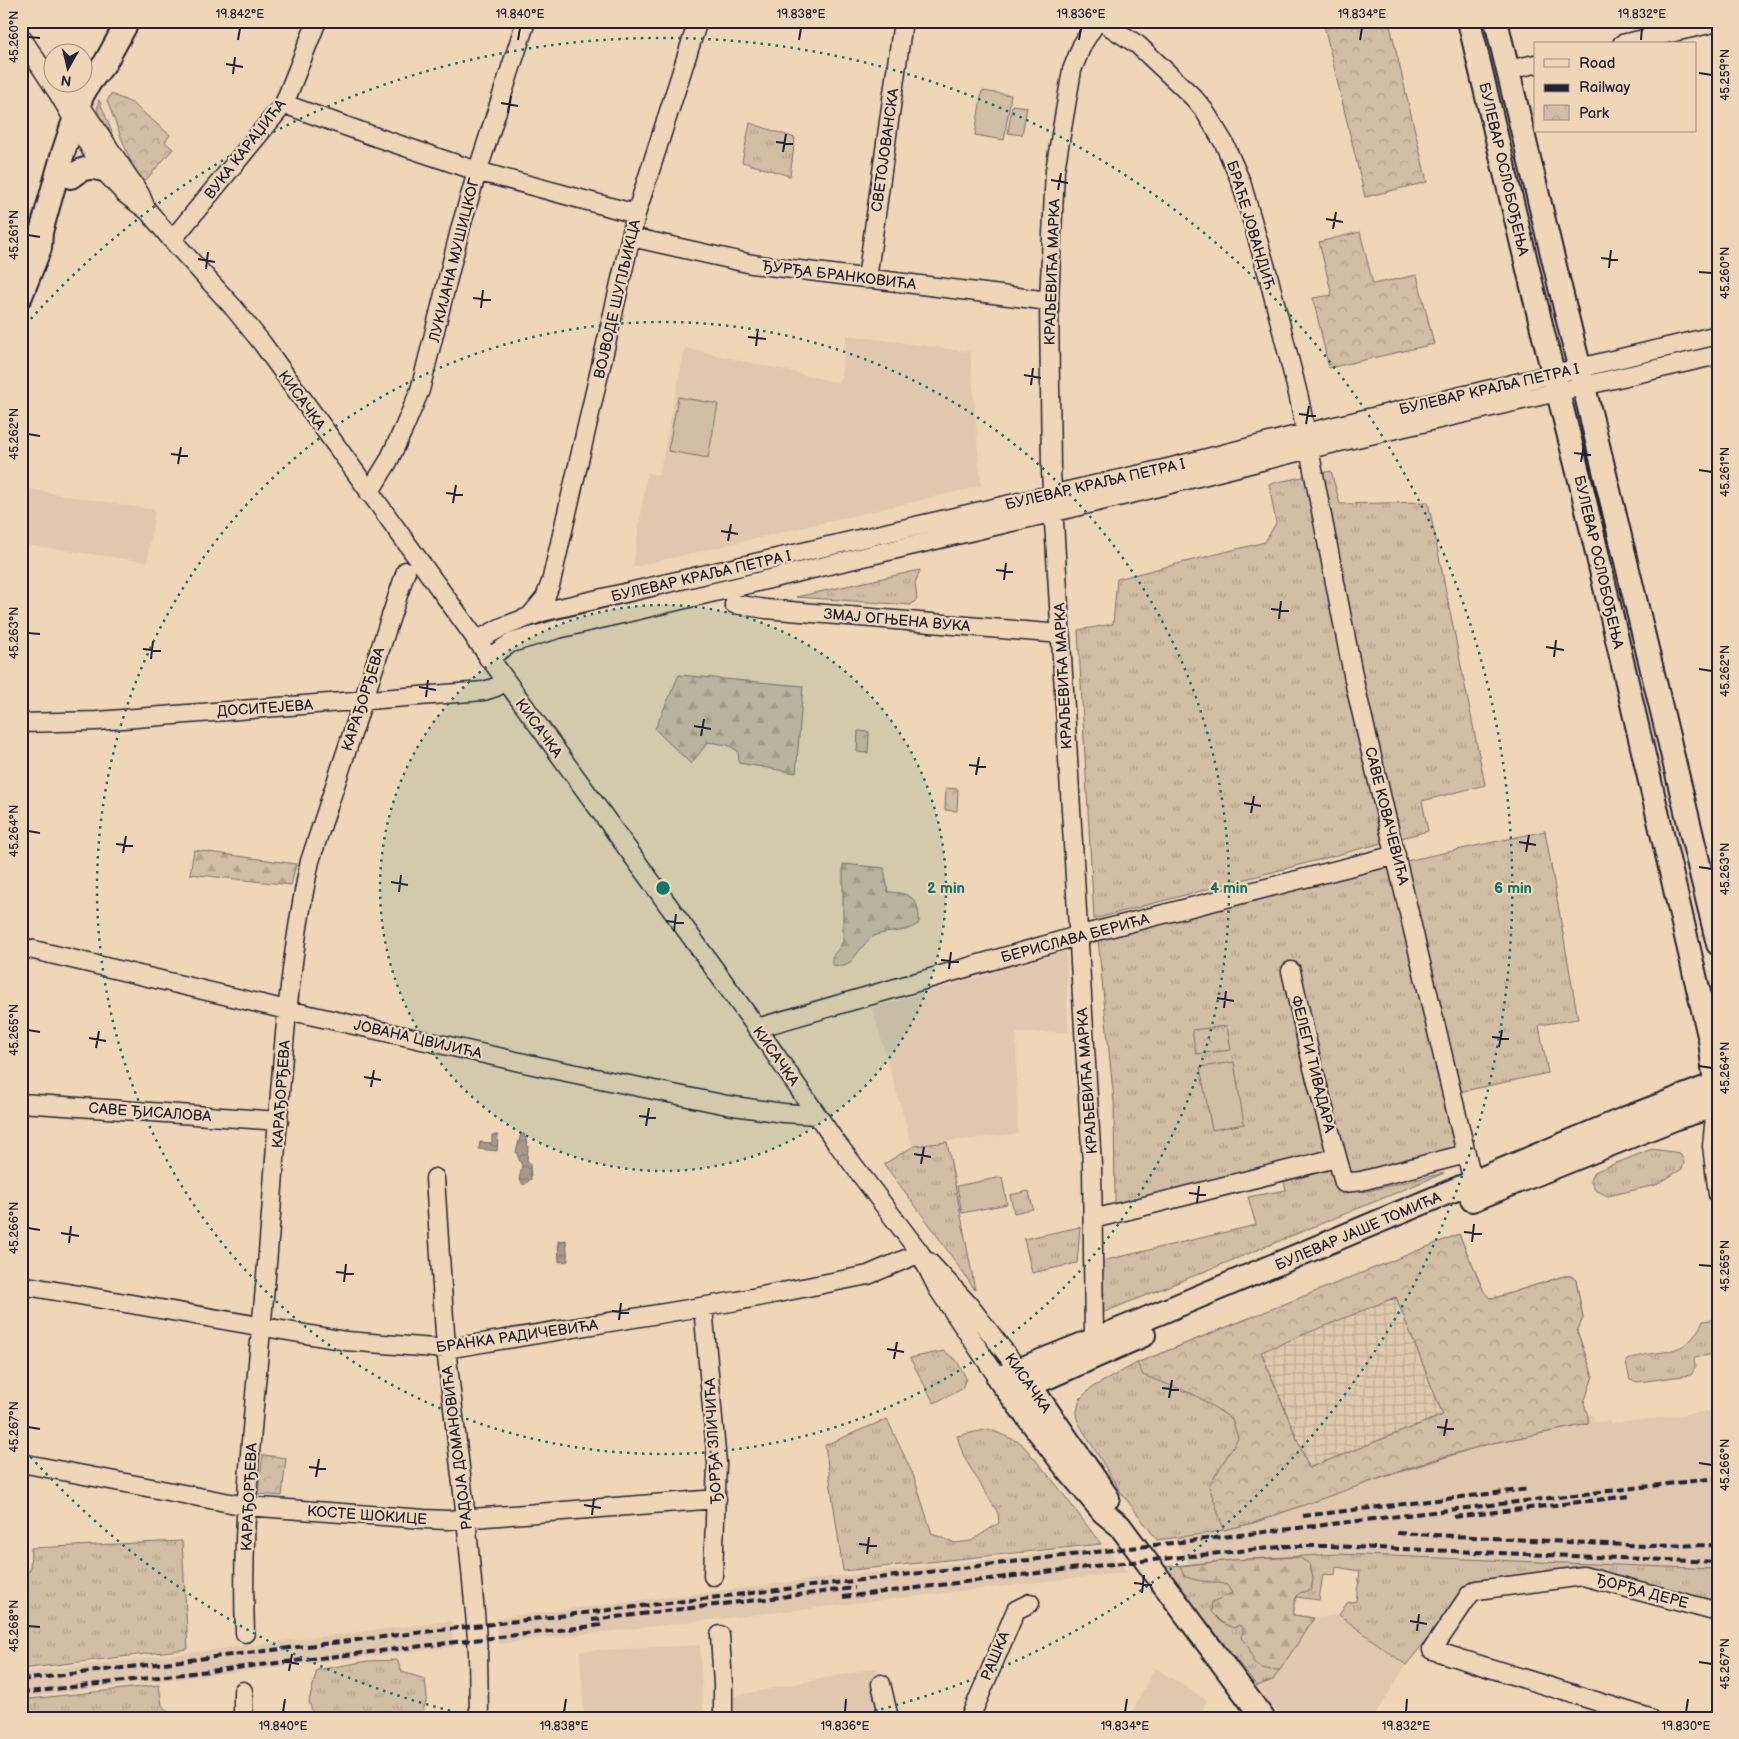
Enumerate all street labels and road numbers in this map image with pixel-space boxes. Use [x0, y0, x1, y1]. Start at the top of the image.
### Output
street label: БУЛЕВАР ОСЛОБОЂЕЊА [1474, 81, 1533, 259]
street label: СВЕТОЈОВАНСКА [867, 86, 904, 213]
street label: ВУКА КАРАЏИЋА [200, 95, 291, 203]
street label: БРАЋЕ ЈОВАНДИЋ [1222, 158, 1279, 292]
street label: ЛУКИЈАНА МУШИЦКОГ [425, 175, 484, 345]
street label: КРАЉЕВИЋА МАРКА [1040, 198, 1065, 346]
street label: ВОЈВОДЕ ШУПЉИКЦА [590, 217, 645, 381]
street label: ЂУРЂА БРАНКОВИЋА [761, 257, 918, 295]
street label: БУЛЕВАР КРАЉА ПЕТРА I [1397, 359, 1581, 419]
street label: КИСАЧКА [274, 367, 330, 434]
street label: БУЛЕВАР КРАЉА ПЕТРА I [1003, 454, 1187, 514]
street label: БУЛЕВАР ОСЛОБОЂЕЊА [1569, 474, 1628, 652]
street label: БУЛЕВАР КРАЉА ПЕТРА I [609, 546, 793, 606]
street label: КРАЉЕВИЋА МАРКА [1050, 601, 1077, 750]
street label: ЗМАЈ ОГЊЕНА ВУКА [823, 605, 972, 636]
street label: КАРАЂОРЂЕВА [338, 644, 390, 754]
street label: КИСАЧКА [511, 695, 567, 762]
street label: ДОСИТЕЈЕВА [216, 696, 315, 721]
street label: САВЕ КОВАЧЕВИЋА [1360, 745, 1413, 888]
street label: БЕРИСЛАВА БЕРИЋА [999, 909, 1152, 967]
street label: ФЕЛЕГИ ТИВАДАРА [1286, 994, 1339, 1136]
street label: КРАЉЕВИЋА МАРКА [1073, 1006, 1102, 1155]
street label: ЈОВАНА ЦВИЈИЋА [352, 1016, 485, 1064]
street label: КИСАЧКА [748, 1023, 804, 1091]
street label: КАРАЂОРЂЕВА [268, 1038, 295, 1149]
street label: САВЕ ЂИСАЛОВА [88, 1099, 213, 1126]
street label: БУЛЕВАР ЈАШЕ ТОМИЋА [1272, 1188, 1445, 1275]
street label: БРАНКА РАДИЧЕВИЋА [435, 1316, 600, 1357]
street label: КИСАЧКА [1000, 1350, 1056, 1418]
street label: РАДОЈА ДОМАНОВИЋА [438, 1364, 477, 1531]
street label: ЂОРЂА ЗЛИЧИЋА [701, 1377, 726, 1504]
street label: КАРАЂОРЂЕВА [237, 1442, 262, 1552]
street label: КОСТЕ ШОКИЦЕ [306, 1502, 428, 1529]
street label: ЂОРЂА ДЕРЕ [1593, 1570, 1691, 1613]
street label: РАШКА [977, 1628, 1015, 1684]

